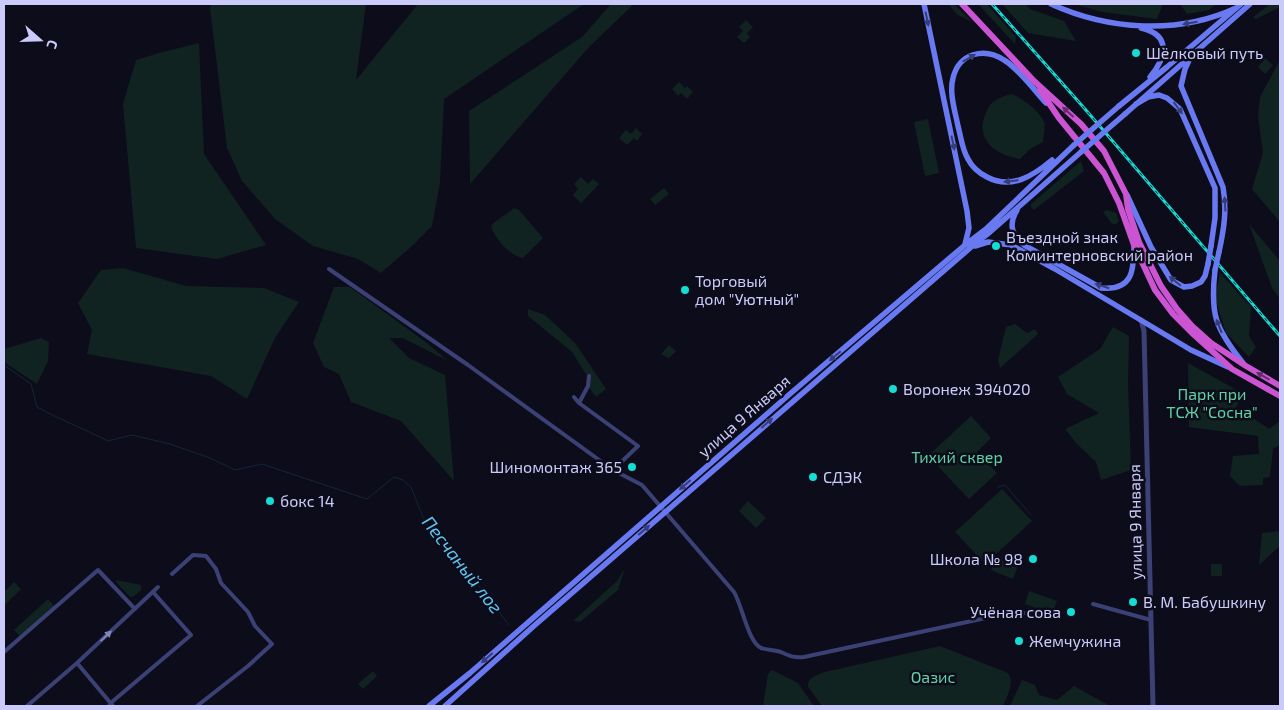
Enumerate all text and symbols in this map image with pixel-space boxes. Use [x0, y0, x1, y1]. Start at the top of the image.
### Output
one-way arrow [923, 11, 931, 27]
north arrow [15, 15, 65, 65]
one-way arrow [1182, 19, 1197, 27]
text: С [43, 38, 62, 51]
place label: Шёлковый путь [1146, 43, 1263, 63]
marker: Шёлковый путь [1130, 47, 1142, 59]
one-way arrow [961, 54, 976, 62]
one-way arrow [1173, 102, 1183, 115]
one-way arrow [1062, 106, 1074, 118]
one-way arrow [949, 135, 957, 150]
one-way arrow [1003, 177, 1019, 185]
one-way arrow [1221, 195, 1229, 211]
place label: Въездной знак Коминтерновский район [1006, 227, 1193, 264]
marker: Въездной знак Коминтерновский район [990, 240, 1002, 252]
place label: Торговый дом "Уютный" [695, 271, 799, 308]
one-way arrow [1169, 275, 1182, 286]
one-way arrow [1094, 282, 1109, 290]
marker: Торговый дом "Уютный" [679, 284, 691, 296]
one-way arrow [1214, 319, 1222, 333]
one-way arrow [828, 351, 841, 362]
street label: улица 9 Января [694, 370, 794, 462]
one-way arrow [1256, 372, 1270, 380]
place label: Воронеж 394020 [903, 379, 1031, 398]
marker: Воронеж 394020 [887, 383, 899, 395]
park label: Парк при ТСЖ "Сосна" [1166, 384, 1258, 421]
one-way arrow [760, 418, 773, 429]
park label: Тихий сквер [911, 447, 1003, 466]
place label: Шиномонтаж 365 [489, 457, 622, 476]
marker: Шиномонтаж 365 [626, 461, 638, 473]
street label: улица 9 Января [1124, 464, 1146, 580]
place label: СДЭК [823, 467, 862, 486]
marker: СДЭК [807, 471, 819, 483]
one-way arrow [679, 479, 691, 491]
place label: бокс 14 [280, 491, 335, 510]
marker: бокс 14 [264, 495, 276, 507]
water label: Песчаный лог [418, 511, 508, 618]
one-way arrow [638, 524, 650, 536]
place label: Школа № 98 [930, 549, 1023, 568]
marker: Школа № 98 [1027, 553, 1039, 565]
place label: В. М. Бабушкину [1143, 592, 1267, 612]
marker: В. М. Бабушкину [1127, 596, 1139, 608]
place label: Учёная сова [970, 602, 1061, 621]
marker: Учёная сова [1065, 606, 1077, 618]
one-way arrow [99, 630, 111, 642]
place label: Жемчужина [1029, 631, 1121, 651]
marker: Жемчужина [1013, 635, 1025, 647]
one-way arrow [481, 652, 493, 663]
park label: Оазис [911, 667, 955, 686]

